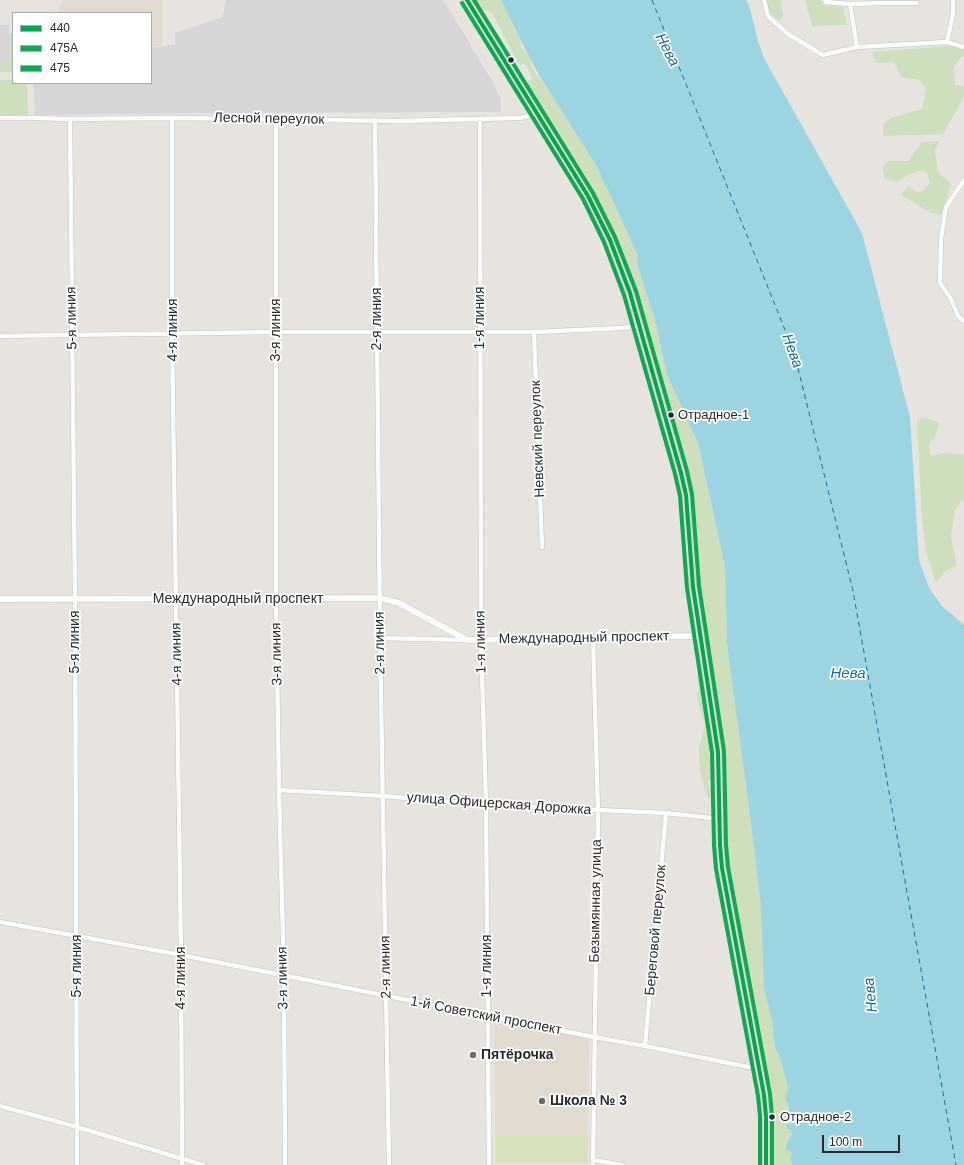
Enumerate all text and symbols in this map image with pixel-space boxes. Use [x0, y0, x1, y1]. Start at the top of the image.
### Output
legend [12, 12, 152, 84]
text: 440 [50, 21, 70, 35]
water label: Нева [651, 30, 683, 70]
text: 475А [50, 41, 78, 55]
unlabelled marker [506, 55, 516, 65]
text: 475 [50, 61, 70, 75]
street label: Лесной переулок [213, 110, 325, 128]
street label: 5-я линия [63, 286, 81, 350]
street label: 1-я линия [472, 286, 488, 350]
street label: 2-я линия [369, 287, 385, 351]
street label: 4-я линия [165, 298, 181, 362]
street label: 3-я линия [268, 298, 284, 362]
water label: Нева [778, 331, 806, 371]
street label: Невский переулок [528, 380, 548, 498]
place label: Отрадное-1 [678, 407, 749, 423]
marker: Отрадное-1 [666, 410, 676, 420]
street label: Международный проспект [153, 591, 323, 607]
street label: 5-я линия [67, 610, 83, 674]
street label: 1-я линия [472, 610, 490, 674]
street label: 2-я линия [371, 611, 389, 675]
street label: 4-я линия [168, 622, 186, 686]
street label: 3-я линия [268, 622, 286, 686]
street label: Международный проспект [499, 628, 669, 648]
water label: Нева [830, 665, 866, 683]
street label: улица Офицерская Дорожка [406, 789, 592, 819]
street label: Безымянная улица [587, 839, 605, 963]
street label: Береговой переулок [642, 864, 670, 996]
street label: 5-я линия [69, 934, 85, 998]
street label: 1-я линия [479, 934, 495, 998]
street label: 2-я линия [377, 935, 395, 999]
street label: 4-я линия [173, 946, 189, 1010]
street label: 3-я линия [274, 946, 292, 1010]
water label: Нева [860, 977, 882, 1013]
street label: 1-й Советский проспект [409, 993, 563, 1039]
place label: Пятёрочка [481, 1047, 554, 1063]
marker: Пятёрочка [468, 1050, 478, 1060]
place label: Школа № 3 [550, 1093, 627, 1109]
marker: Школа № 3 [537, 1096, 547, 1106]
place label: Отрадное-2 [780, 1109, 851, 1125]
marker: Отрадное-2 [767, 1112, 777, 1122]
scale bar [824, 1127, 902, 1153]
text: 100 m [829, 1135, 862, 1149]

